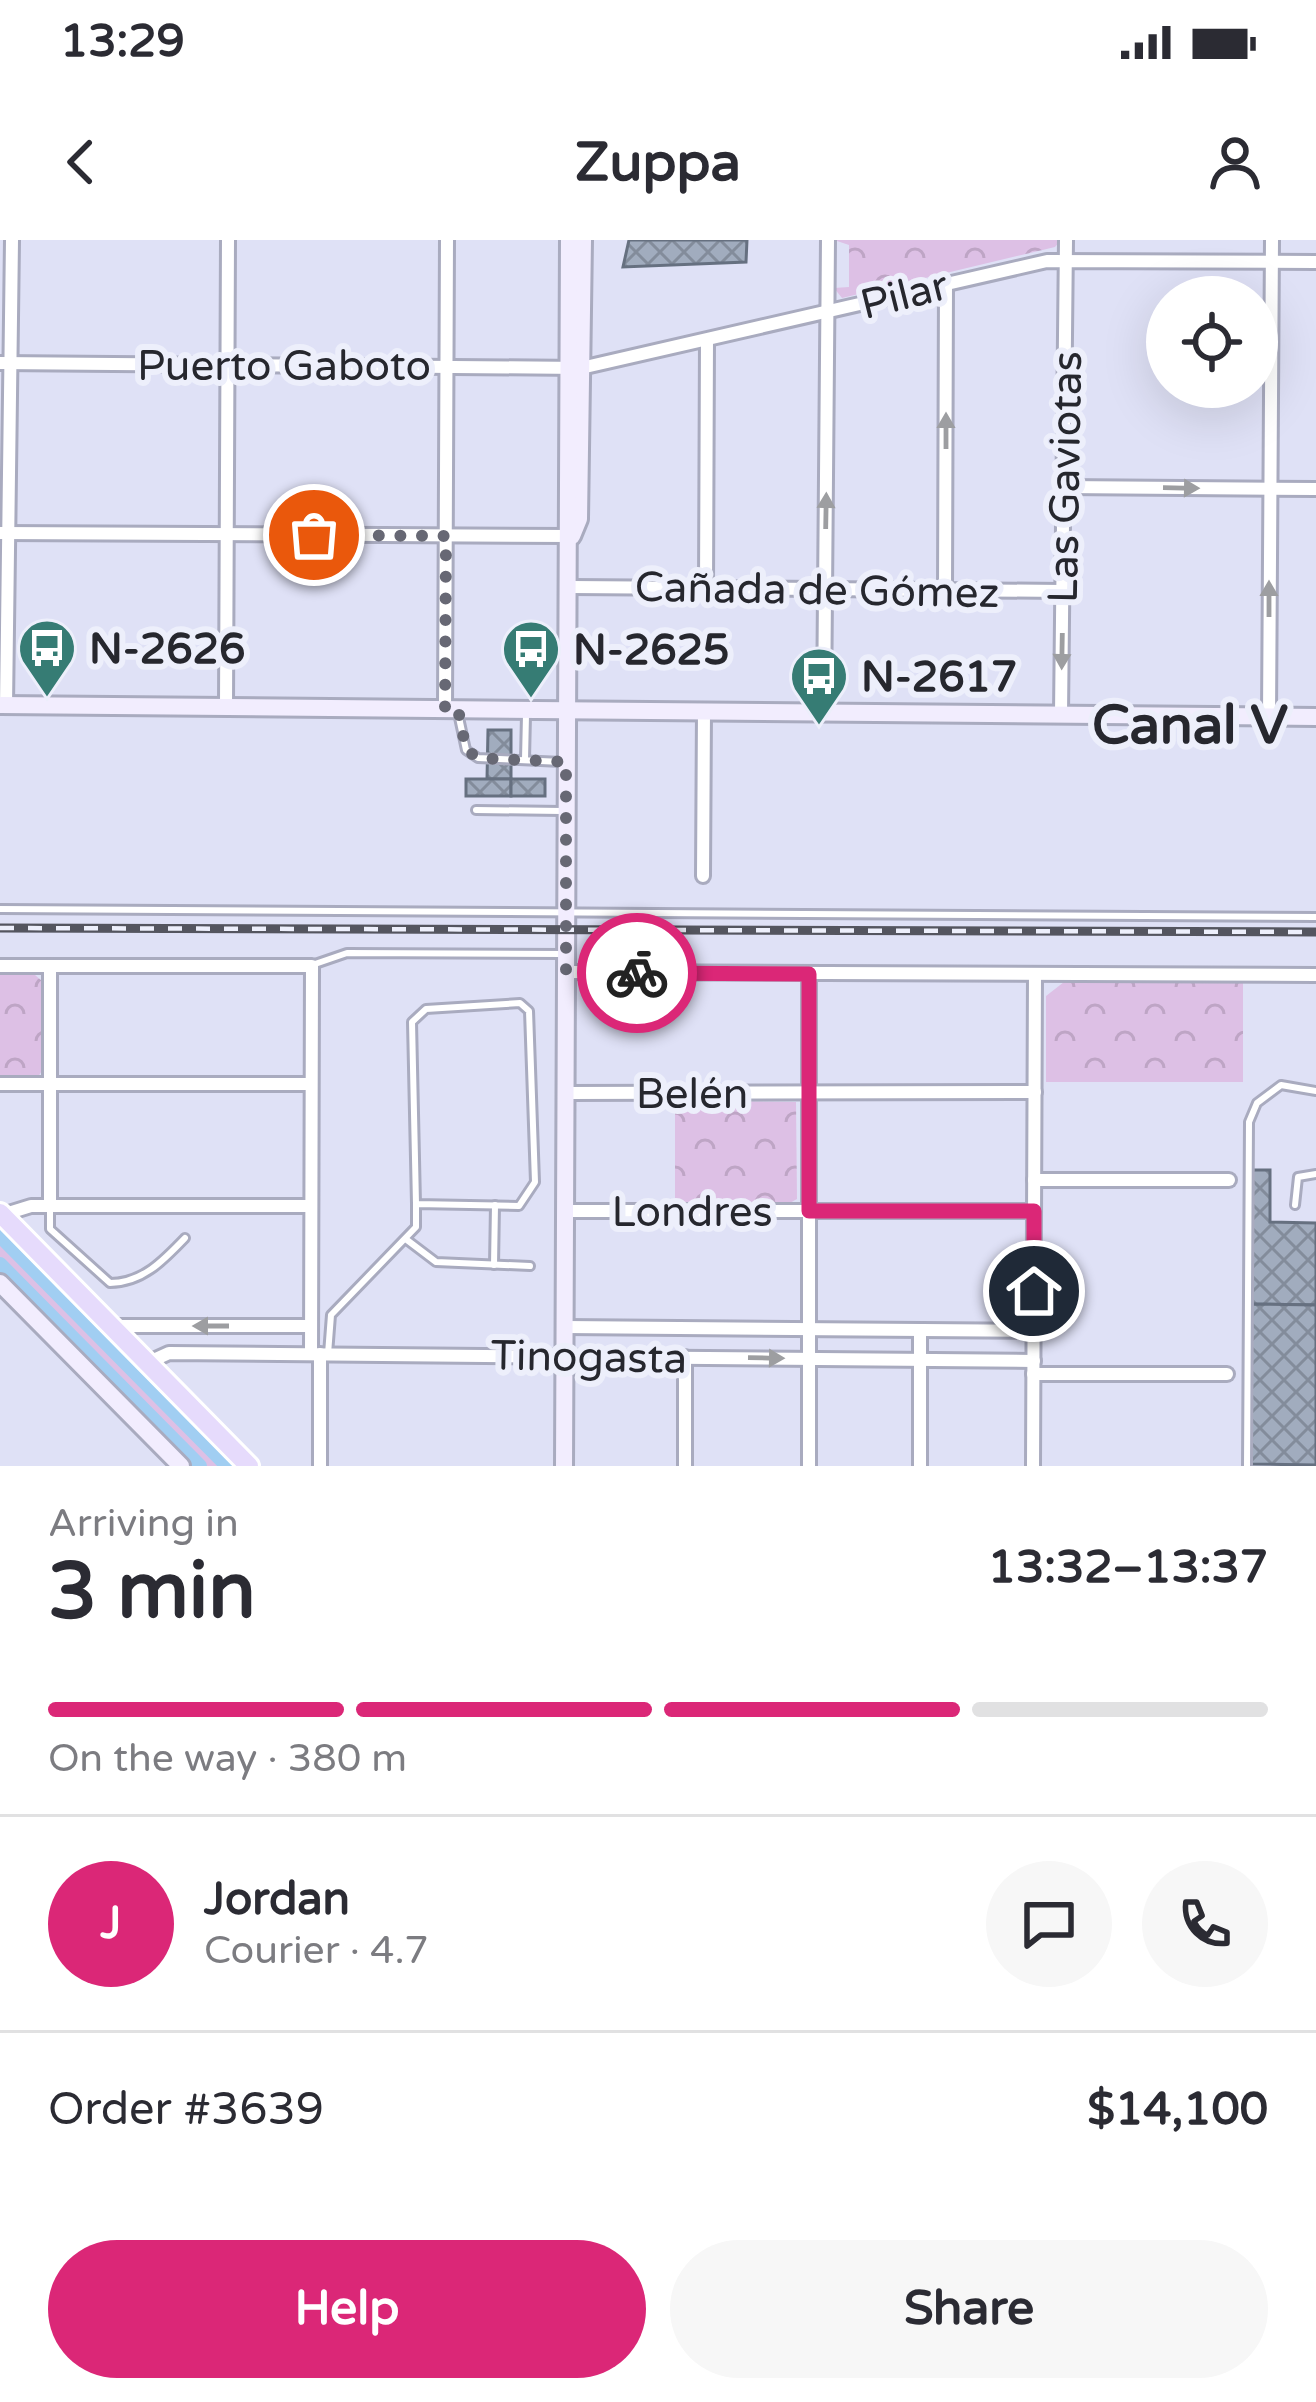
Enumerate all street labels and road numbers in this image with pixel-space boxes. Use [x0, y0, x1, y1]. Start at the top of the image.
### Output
street label: Pilar [855, 260, 953, 331]
street label: Puerto Gaboto [137, 341, 431, 392]
street label: Las Gaviotas [1038, 351, 1093, 603]
street label: Cañada de Gómez [634, 562, 1000, 619]
street label: Belén [636, 1069, 748, 1120]
street label: Londres [611, 1187, 773, 1238]
street label: Tinogasta [490, 1330, 688, 1385]

